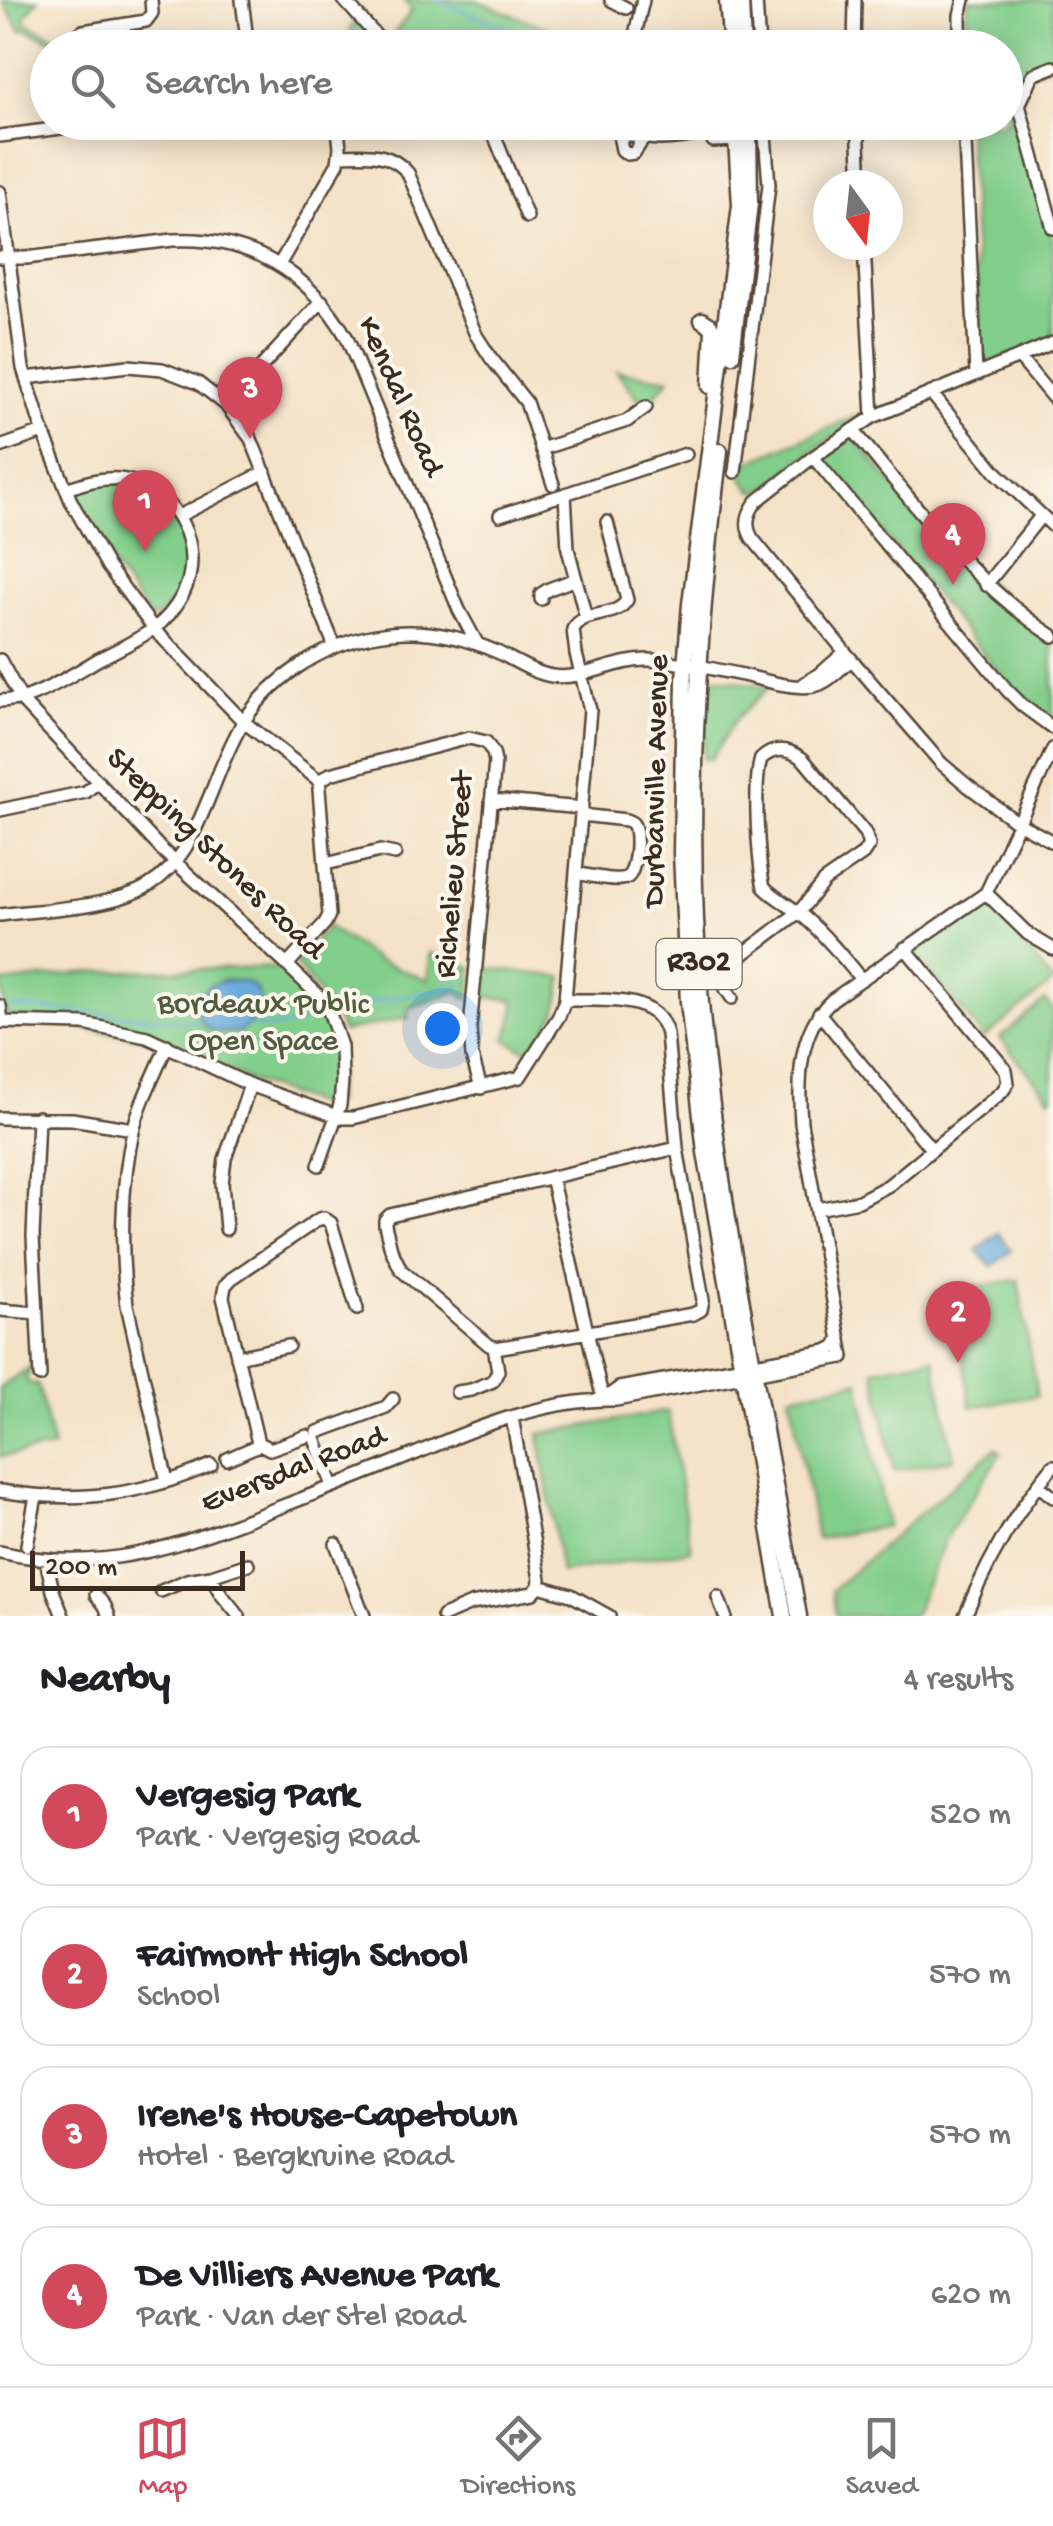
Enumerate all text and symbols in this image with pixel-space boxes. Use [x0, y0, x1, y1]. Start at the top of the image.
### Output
search box [30, 30, 1023, 140]
icon: search [65, 58, 120, 113]
text: Search here [145, 63, 332, 107]
north arrow [813, 170, 903, 260]
street label: Kendal Road [347, 311, 452, 485]
pin: 3 [218, 356, 282, 439]
pin: 1 [112, 470, 178, 552]
pin: 4 [920, 502, 986, 585]
street label: Durbanville Avenue [637, 654, 679, 910]
street label: Stepping Stones Road [97, 741, 333, 971]
street label: Richelieu Street [428, 767, 484, 980]
road number: R302 [656, 939, 742, 989]
park label: Bordeaux Public Open Space [156, 987, 370, 1062]
your location [417, 1003, 468, 1054]
pin: 2 [926, 1280, 990, 1363]
street label: Eversdal Road [196, 1418, 394, 1524]
scale bar [30, 1546, 245, 1590]
text: 200 m [45, 1552, 117, 1585]
text: Nearby [40, 1657, 170, 1706]
text: 4 results [904, 1662, 1013, 1700]
text: Vergesig Park [137, 1775, 358, 1819]
text: 1 [68, 1797, 81, 1835]
text: 520 m [930, 1797, 1011, 1835]
text: Park · Vergesig Road [137, 1819, 418, 1857]
text: Fairmont High School [137, 1935, 468, 1979]
text: 2 [67, 1957, 82, 1995]
text: 570 m [929, 1957, 1011, 1995]
text: School [137, 1979, 220, 2017]
text: Irene's House-Capetown [137, 2095, 517, 2139]
text: 3 [66, 2117, 83, 2155]
text: 570 m [929, 2117, 1011, 2155]
text: Hotel · Bergkruine Road [137, 2139, 453, 2177]
text: De Villiers Avenue Park [137, 2255, 497, 2299]
text: 4 [67, 2277, 82, 2315]
text: 620 m [931, 2277, 1011, 2315]
text: Park · Van der Stel Road [137, 2299, 465, 2337]
tab: Map [135, 2411, 190, 2504]
tab: Directions [461, 2411, 575, 2504]
tab: Saved [846, 2411, 918, 2504]

